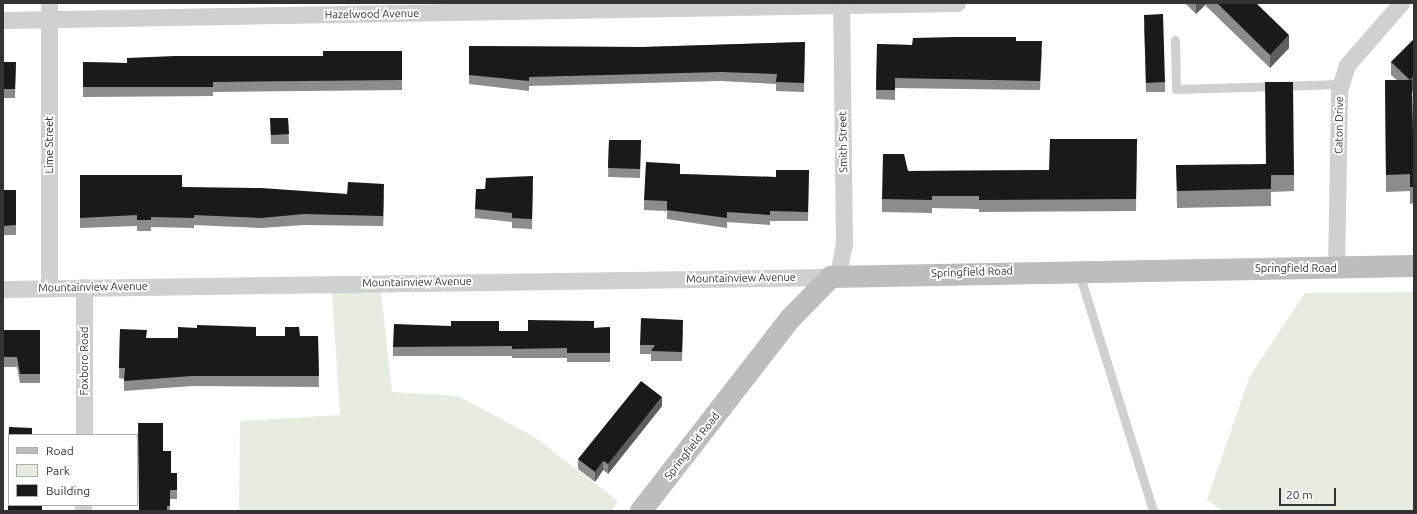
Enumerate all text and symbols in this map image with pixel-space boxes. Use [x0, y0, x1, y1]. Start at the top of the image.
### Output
street label: Hazelwood Avenue [325, 7, 419, 21]
street label: Caton Drive [1332, 96, 1346, 154]
street label: Smith Street [836, 111, 850, 173]
street label: Lime Street [42, 116, 56, 174]
street label: Springfield Road [1255, 261, 1337, 275]
street label: Springfield Road [931, 264, 1013, 280]
street label: Mountainview Avenue [686, 270, 796, 286]
street label: Mountainview Avenue [362, 274, 472, 290]
street label: Mountainview Avenue [38, 279, 148, 295]
street label: Foxboro Road [77, 327, 91, 395]
street label: Springfield Road [662, 410, 722, 482]
legend [8, 434, 138, 506]
text: Road [46, 444, 74, 457]
text: Park [46, 464, 70, 477]
scale bar [1281, 480, 1338, 506]
text: Building [46, 484, 90, 497]
text: 20 m [1286, 488, 1313, 501]

